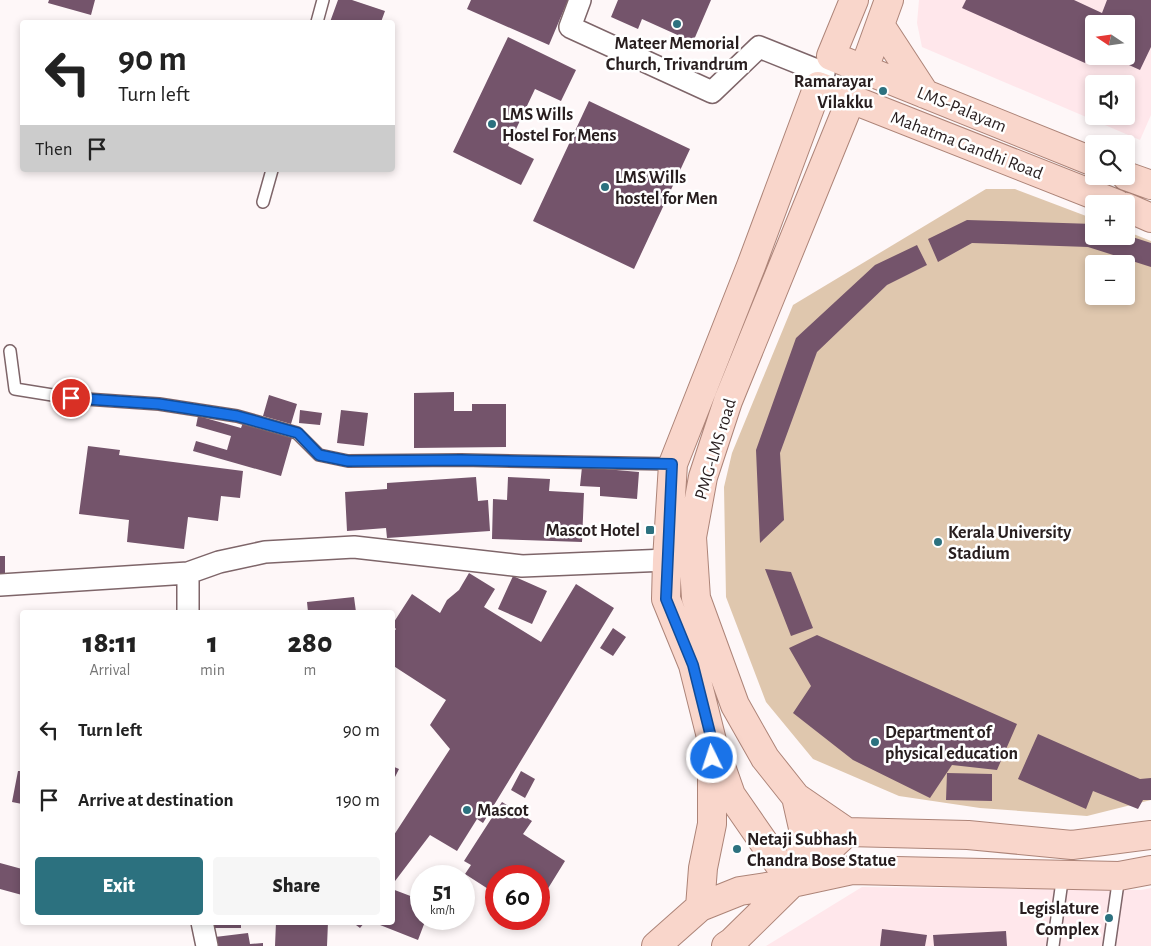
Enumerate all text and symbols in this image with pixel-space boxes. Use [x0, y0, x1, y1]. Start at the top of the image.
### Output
north arrow [1085, 15, 1135, 65]
map controls [1085, 15, 1135, 305]
marker: Mateer Memorial Church, Trivandrum [671, 18, 683, 30]
place label: Mateer Memorial Church, Trivandrum [606, 35, 748, 74]
icon: left [35, 40, 100, 105]
text: 90 m [118, 42, 187, 77]
place label: Ramarayar Vilakku [794, 73, 874, 112]
button: sound [1085, 75, 1135, 125]
text: Turn left [118, 83, 190, 105]
street label: LMS-Palayam [914, 84, 1009, 136]
marker: Ramarayar Vilakku [877, 85, 889, 97]
place label: LMS Wills Hostel For Mens [502, 106, 616, 145]
street label: Mahatma Gandhi Road [888, 109, 1045, 183]
marker: LMS Wills Hostel For Mens [486, 118, 498, 130]
icon: arrive [83, 135, 111, 163]
button: search [1085, 135, 1135, 185]
text: Then [35, 140, 73, 159]
place label: LMS Wills hostel for Men [615, 169, 718, 208]
marker: LMS Wills hostel for Men [599, 181, 611, 193]
button: + [1085, 195, 1135, 245]
button: − [1085, 255, 1135, 305]
pin [50, 377, 92, 419]
icon: arrive [57, 384, 85, 412]
street label: PMG-LMS road [692, 397, 740, 502]
place label: Mascot Hotel [545, 522, 640, 540]
marker: Mascot Hotel [644, 524, 656, 536]
place label: Kerala University Stadium [948, 524, 1072, 563]
marker: Kerala University Stadium [932, 536, 944, 548]
text: 18:11 [83, 628, 138, 658]
text: 1 [207, 628, 218, 658]
text: 280 [287, 628, 332, 658]
text: Arrival [89, 662, 131, 678]
text: min [200, 662, 225, 678]
text: m [304, 662, 316, 678]
icon: left [35, 716, 63, 744]
text: Turn left [78, 721, 142, 740]
text: 90 m [343, 721, 380, 740]
place label: Department of physical education [885, 724, 1018, 763]
position arrow [685, 731, 737, 783]
marker: Department of physical education [869, 736, 881, 748]
icon: arrive [35, 786, 63, 814]
text: Arrive at destination [78, 791, 234, 810]
text: 190 m [336, 791, 380, 810]
place label: Mascot [477, 802, 529, 820]
marker: Mascot [461, 804, 473, 816]
place label: Netaji Subhash Chandra Bose Statue [747, 831, 896, 870]
marker: Netaji Subhash Chandra Bose Statue [731, 843, 743, 855]
button: Exit [35, 857, 203, 915]
button: Share [213, 857, 380, 915]
speed limit sign: 60 [485, 865, 550, 930]
text: 51 [433, 879, 452, 904]
place label: Legislature Complex [1019, 900, 1100, 939]
text: km/h [430, 904, 455, 916]
marker: Legislature Complex [1103, 912, 1115, 924]

